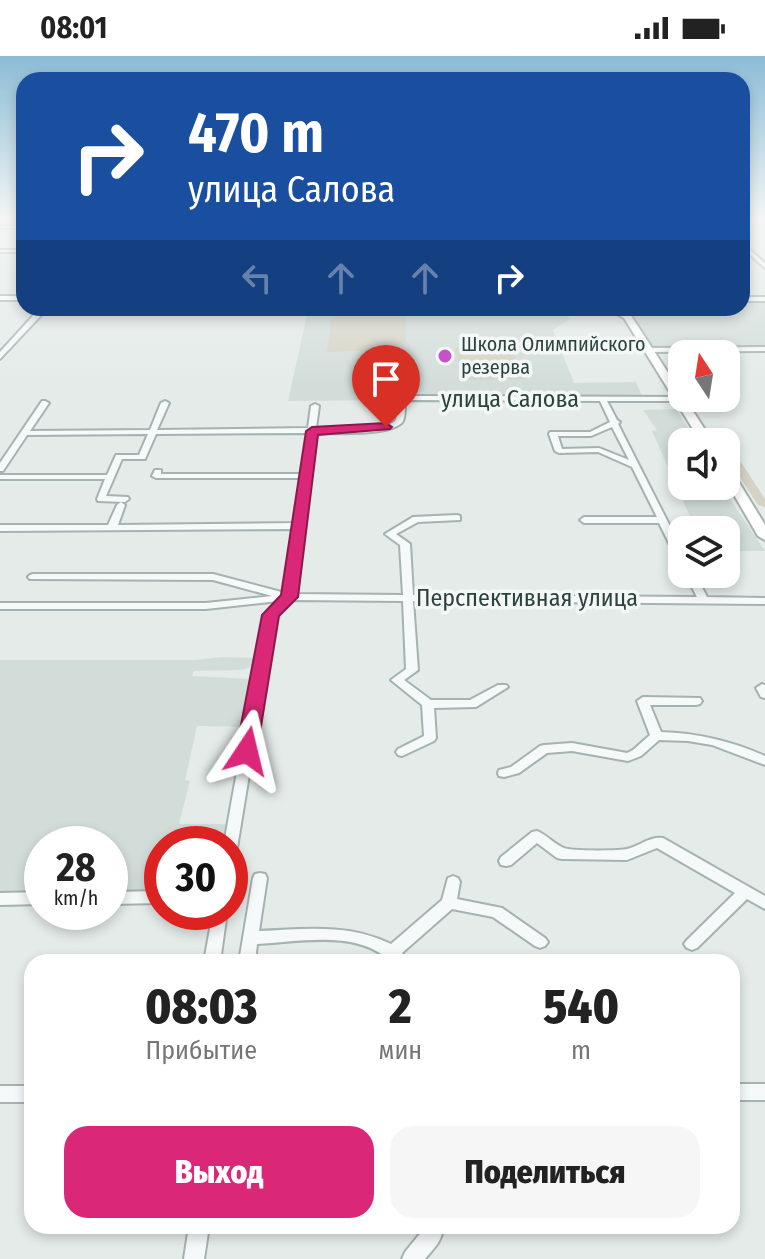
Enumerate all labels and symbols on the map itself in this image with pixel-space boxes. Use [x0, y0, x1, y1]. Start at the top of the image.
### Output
place label: Школа Олимпийского резерва [461, 332, 645, 379]
north arrow [668, 340, 740, 412]
pin [352, 345, 420, 427]
marker: Школа Олимпийского резерва [436, 347, 454, 365]
street label: улица Салова [441, 385, 579, 413]
street label: Перспективная улица [416, 584, 638, 612]
position arrow [205, 709, 289, 793]
speed limit sign: 30 [144, 826, 248, 930]

